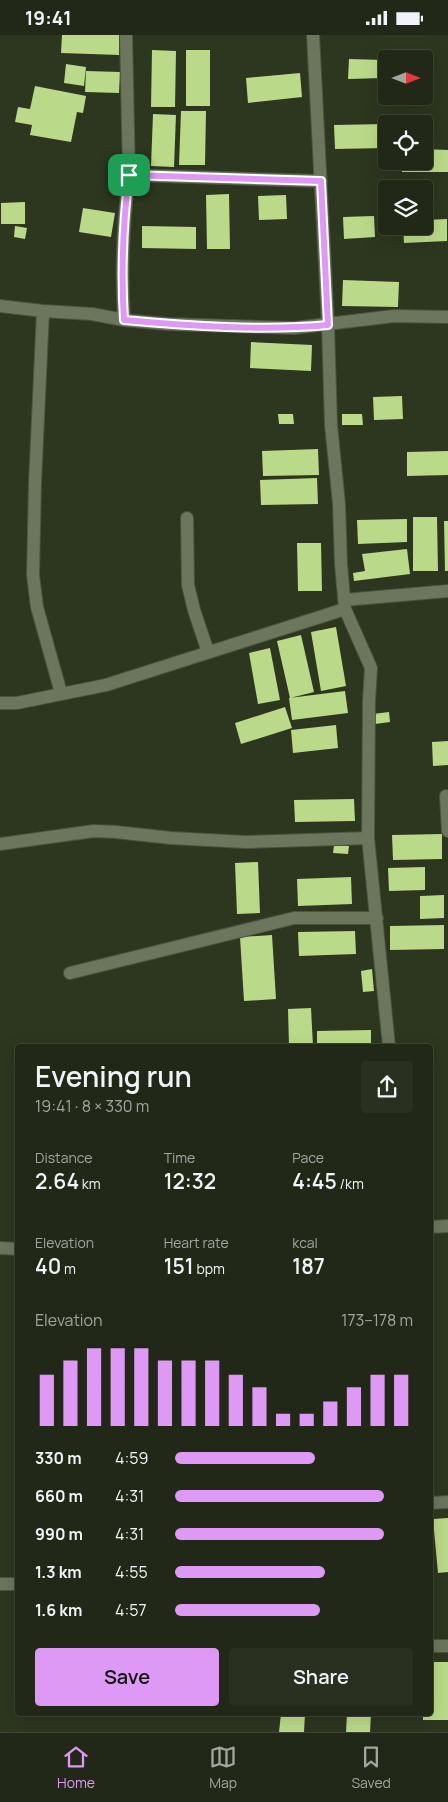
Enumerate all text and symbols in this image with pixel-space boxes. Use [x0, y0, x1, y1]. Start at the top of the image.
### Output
text: 19:41 [25, 5, 72, 31]
north arrow [378, 50, 432, 105]
map controls [378, 50, 433, 235]
button: locate [378, 115, 433, 170]
pin [108, 154, 150, 196]
icon: arrive [115, 161, 143, 189]
button: layers [378, 180, 433, 235]
text: Evening run [35, 1057, 192, 1095]
button: share [361, 1061, 413, 1113]
text: 19:41 · 8 × 330 m [35, 1095, 149, 1117]
text: Distance [35, 1148, 92, 1167]
text: Time [164, 1148, 195, 1167]
text: Pace [292, 1148, 324, 1167]
text: 2.64 [35, 1167, 79, 1195]
text: 12:32 [164, 1167, 216, 1195]
text: 4:45 [292, 1167, 337, 1195]
text: km [79, 1174, 101, 1193]
text: /km [337, 1174, 364, 1193]
text: Elevation [35, 1233, 94, 1252]
text: Heart rate [164, 1233, 229, 1252]
text: kcal [292, 1233, 318, 1252]
text: 40 [35, 1252, 61, 1280]
text: 151 [164, 1252, 194, 1280]
text: 187 [292, 1252, 325, 1280]
text: m [61, 1259, 76, 1278]
text: bpm [194, 1259, 225, 1278]
text: Elevation [35, 1309, 103, 1331]
text: 173–178 m [341, 1309, 413, 1331]
text: 330 m [35, 1447, 82, 1469]
text: 4:59 [115, 1447, 148, 1469]
text: 660 m [35, 1485, 83, 1507]
text: 4:31 [115, 1485, 144, 1507]
text: 990 m [35, 1523, 83, 1545]
text: 4:31 [115, 1523, 144, 1545]
text: 1.3 km [35, 1561, 82, 1583]
text: 4:55 [115, 1561, 148, 1583]
text: 1.6 km [35, 1599, 82, 1621]
text: 4:57 [115, 1599, 147, 1621]
button: Save [35, 1648, 219, 1706]
button: Share [229, 1648, 413, 1706]
tab: Home [57, 1743, 95, 1792]
tab: Map [209, 1743, 237, 1792]
tab: Saved [351, 1743, 391, 1792]

